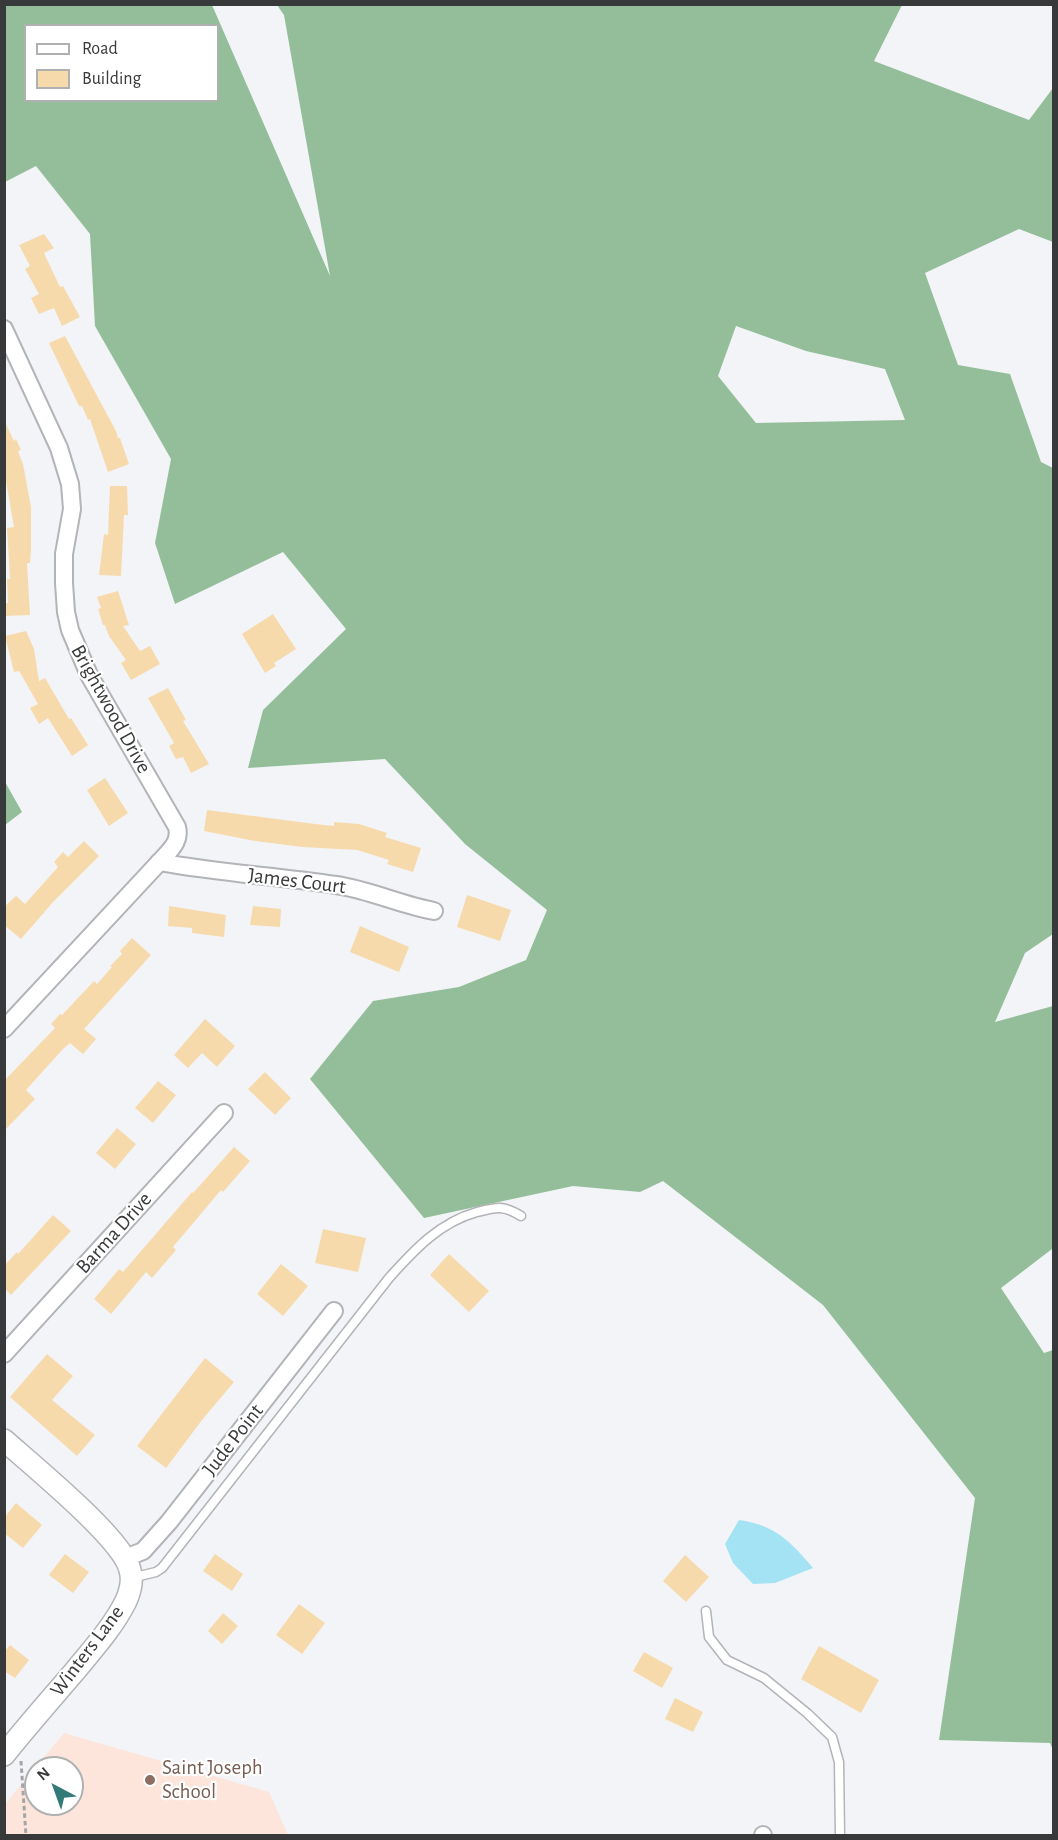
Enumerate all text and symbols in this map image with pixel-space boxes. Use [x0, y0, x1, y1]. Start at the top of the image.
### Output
legend [24, 24, 219, 102]
text: Road [82, 40, 118, 58]
text: Building [82, 70, 141, 88]
street label: Brightwood Drive [65, 640, 157, 778]
street label: James Court [247, 863, 347, 899]
street label: Barma Drive [71, 1187, 157, 1279]
street label: Jude Point [197, 1399, 269, 1481]
street label: Winters Lane [45, 1600, 129, 1702]
place label: Saint Joseph School [162, 1755, 263, 1805]
north arrow [24, 1756, 84, 1816]
text: N [34, 1764, 53, 1784]
marker: Saint Joseph School [143, 1773, 157, 1787]

